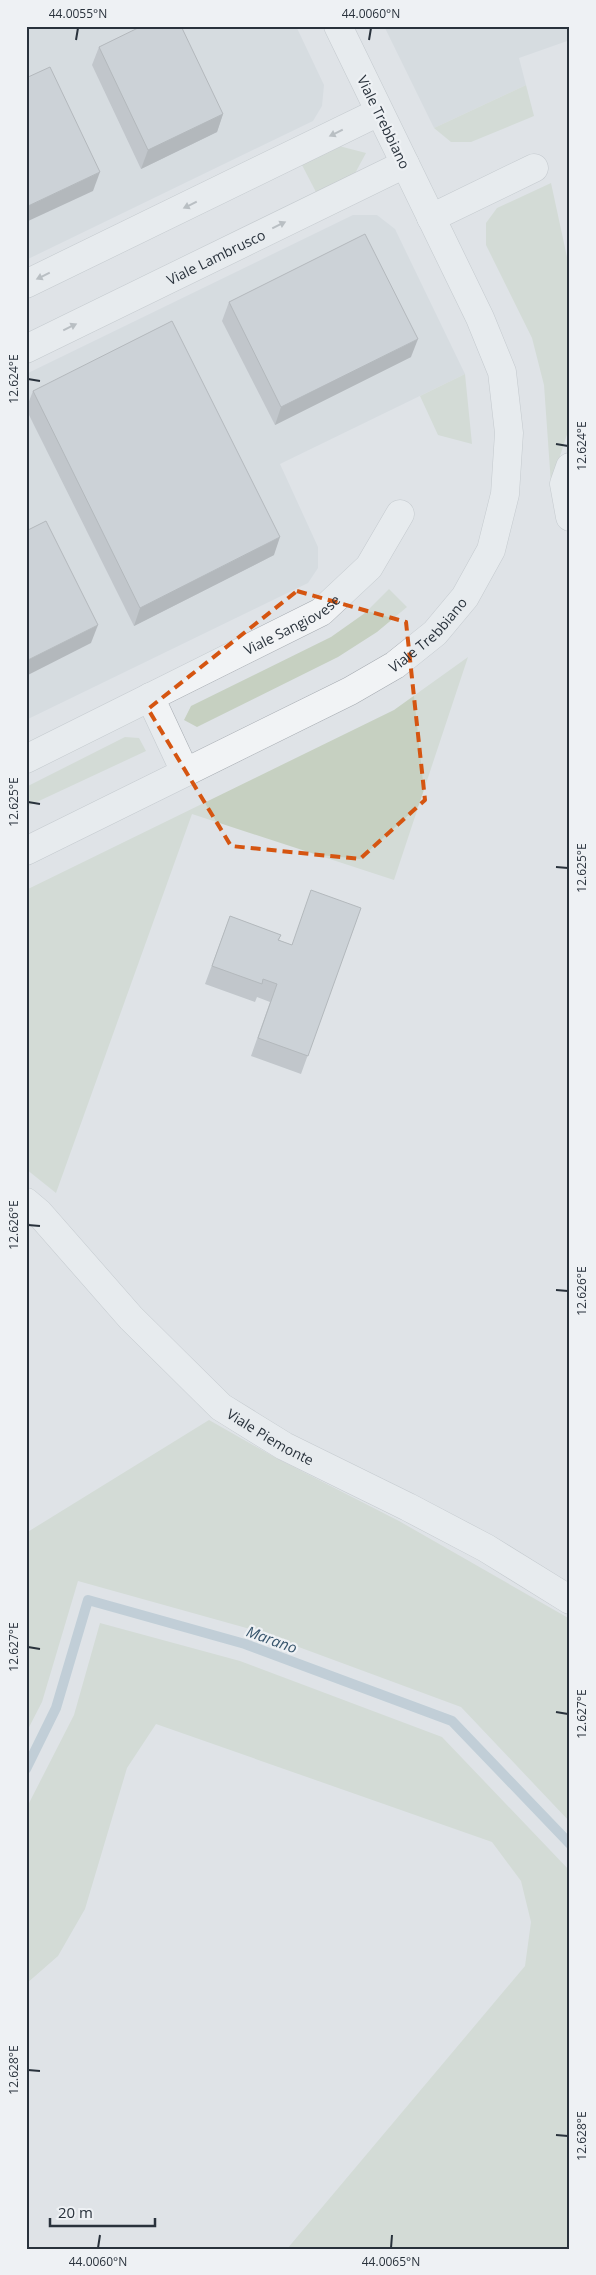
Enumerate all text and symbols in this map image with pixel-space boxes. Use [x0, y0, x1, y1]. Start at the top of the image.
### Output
text: 44.0055°N [49, 5, 107, 22]
text: 44.0060°N [342, 5, 400, 22]
street label: Viale Trebbiano [353, 72, 415, 172]
one-way arrow [329, 130, 343, 138]
one-way arrow [182, 200, 197, 209]
one-way arrow [272, 221, 286, 229]
street label: Viale Lambrusco [163, 224, 268, 289]
one-way arrow [36, 271, 51, 280]
one-way arrow [63, 323, 77, 331]
text: 12.624°E [5, 354, 22, 404]
text: 12.624°E [573, 421, 590, 471]
street label: Viale Sangiovese [240, 590, 344, 659]
street label: Viale Trebbiano [385, 593, 471, 676]
text: 12.625°E [5, 777, 22, 827]
text: 12.625°E [573, 843, 590, 893]
text: 12.626°E [5, 1200, 22, 1250]
text: 12.626°E [573, 1266, 590, 1316]
street label: Viale Piemonte [224, 1404, 317, 1469]
water label: Marano [244, 1621, 300, 1657]
text: 12.627°E [5, 1622, 22, 1672]
text: 12.627°E [573, 1689, 590, 1739]
text: 12.628°E [5, 2045, 22, 2095]
text: 12.628°E [573, 2111, 590, 2161]
scale bar [50, 2195, 155, 2227]
text: 20 m [58, 2202, 93, 2222]
text: 44.0060°N [69, 2253, 127, 2270]
text: 44.0065°N [362, 2253, 420, 2270]

